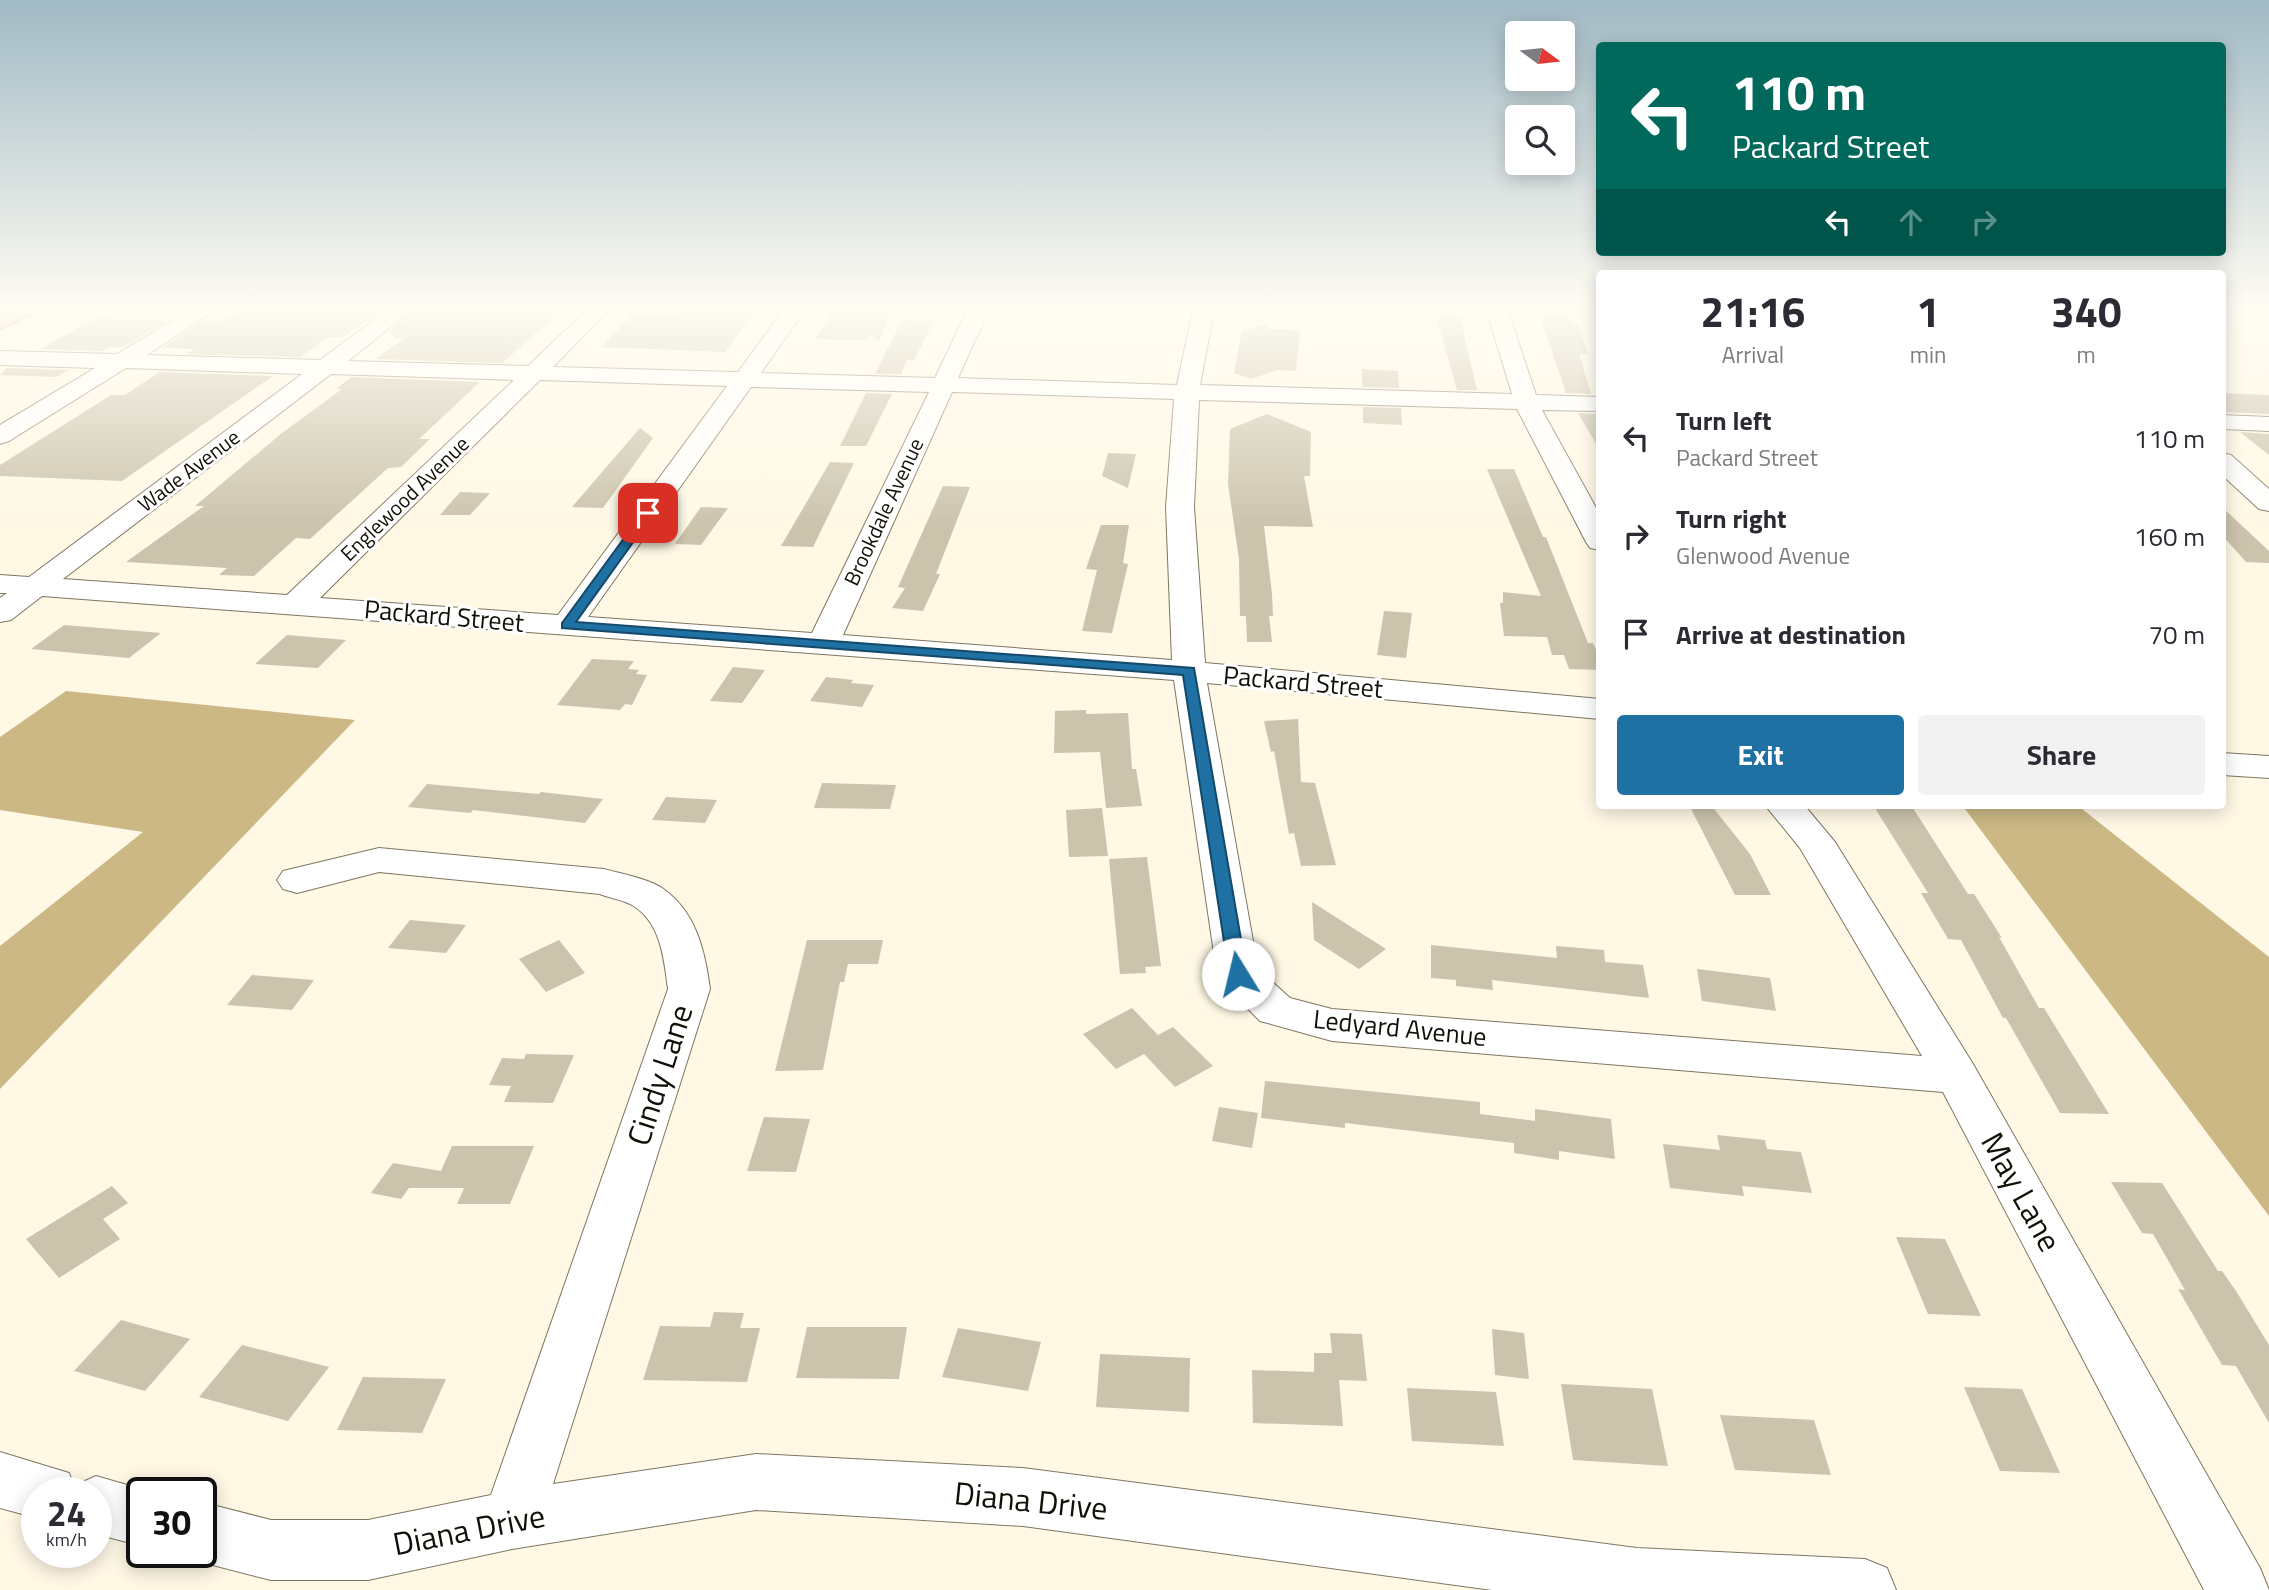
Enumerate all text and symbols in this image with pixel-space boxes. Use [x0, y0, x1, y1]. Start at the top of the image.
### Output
north arrow [1505, 21, 1575, 91]
map controls [1505, 21, 1575, 175]
text: 110 m [1732, 54, 1866, 129]
icon: left [1617, 70, 1708, 161]
button: search [1505, 105, 1575, 175]
text: Packard Street [1732, 122, 1929, 170]
icon: left [1819, 203, 1857, 241]
icon: ahead [1892, 203, 1930, 241]
icon: right [1965, 203, 2003, 241]
text: 21:16 [1700, 279, 1805, 343]
text: 1 [1916, 279, 1940, 343]
text: 340 [2051, 279, 2121, 343]
text: Arrival [1722, 337, 1784, 372]
text: min [1910, 337, 1946, 372]
text: m [2077, 337, 2096, 372]
text: Turn left [1676, 401, 1771, 440]
icon: left [1617, 419, 1655, 457]
text: 110 m [2134, 419, 2205, 458]
street label: Wade Avenue [131, 421, 246, 519]
street label: Englewood Avenue [333, 428, 476, 568]
street label: Brookdale Avenue [835, 433, 931, 591]
text: Packard Street [1676, 440, 1818, 475]
pin [618, 483, 678, 543]
icon: arrive [629, 494, 667, 532]
text: Turn right [1676, 499, 1787, 538]
icon: right [1617, 517, 1655, 555]
text: 160 m [2134, 517, 2205, 556]
text: Glenwood Avenue [1676, 538, 1850, 573]
street label: Packard Street [363, 589, 526, 642]
icon: arrive [1617, 615, 1655, 653]
text: Arrive at destination [1676, 615, 1906, 654]
text: 70 m [2148, 615, 2205, 654]
street label: Packard Street [1222, 655, 1385, 708]
button: Exit [1617, 715, 1904, 795]
button: Share [1918, 715, 2205, 795]
position arrow [1201, 937, 1275, 1011]
street label: Cindy Lane [614, 998, 704, 1151]
street label: Ledyard Avenue [1311, 999, 1489, 1056]
street label: May Lane [1969, 1123, 2074, 1260]
street label: Diana Drive [952, 1468, 1110, 1532]
speed limit sign: 30 [126, 1477, 217, 1568]
text: 24 [47, 1486, 86, 1540]
street label: Diana Drive [389, 1491, 549, 1567]
text: km/h [46, 1526, 87, 1553]

